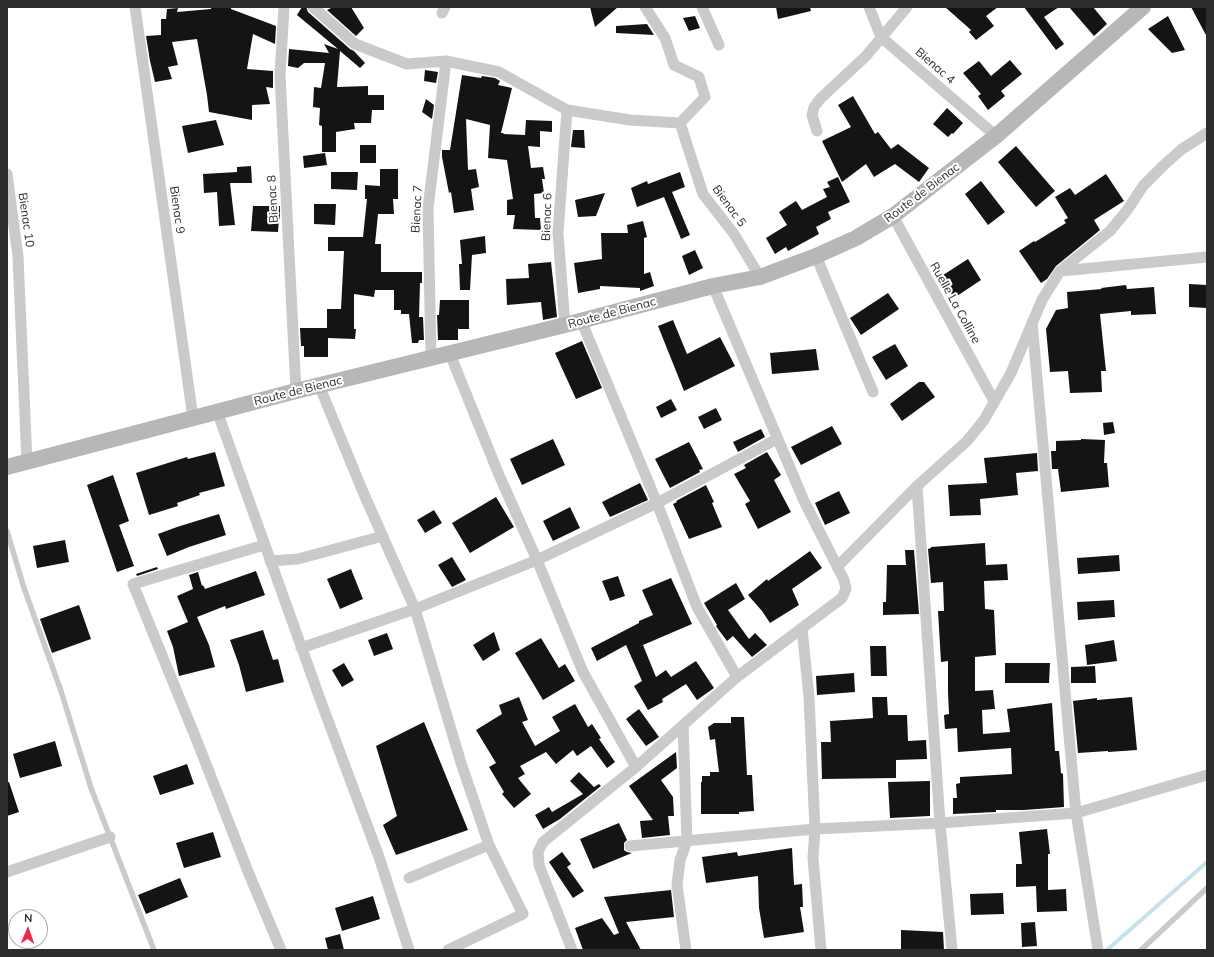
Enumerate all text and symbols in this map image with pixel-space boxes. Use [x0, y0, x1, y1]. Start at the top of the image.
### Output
street label: Bienac 4 [912, 45, 958, 87]
street label: Route de Bienac [882, 160, 962, 226]
street label: Bienac 8 [265, 175, 281, 223]
street label: Bienac 5 [709, 182, 749, 230]
street label: Bienac 9 [167, 185, 187, 235]
street label: Bienac 7 [409, 185, 425, 233]
street label: Bienac 10 [15, 192, 37, 248]
street label: Bienac 6 [539, 193, 555, 241]
street label: Ruelle La Colline [927, 260, 983, 346]
street label: Route de Bienac [567, 294, 657, 332]
street label: Route de Bienac [252, 373, 344, 409]
north arrow [8, 909, 48, 949]
text: N [24, 911, 33, 925]

